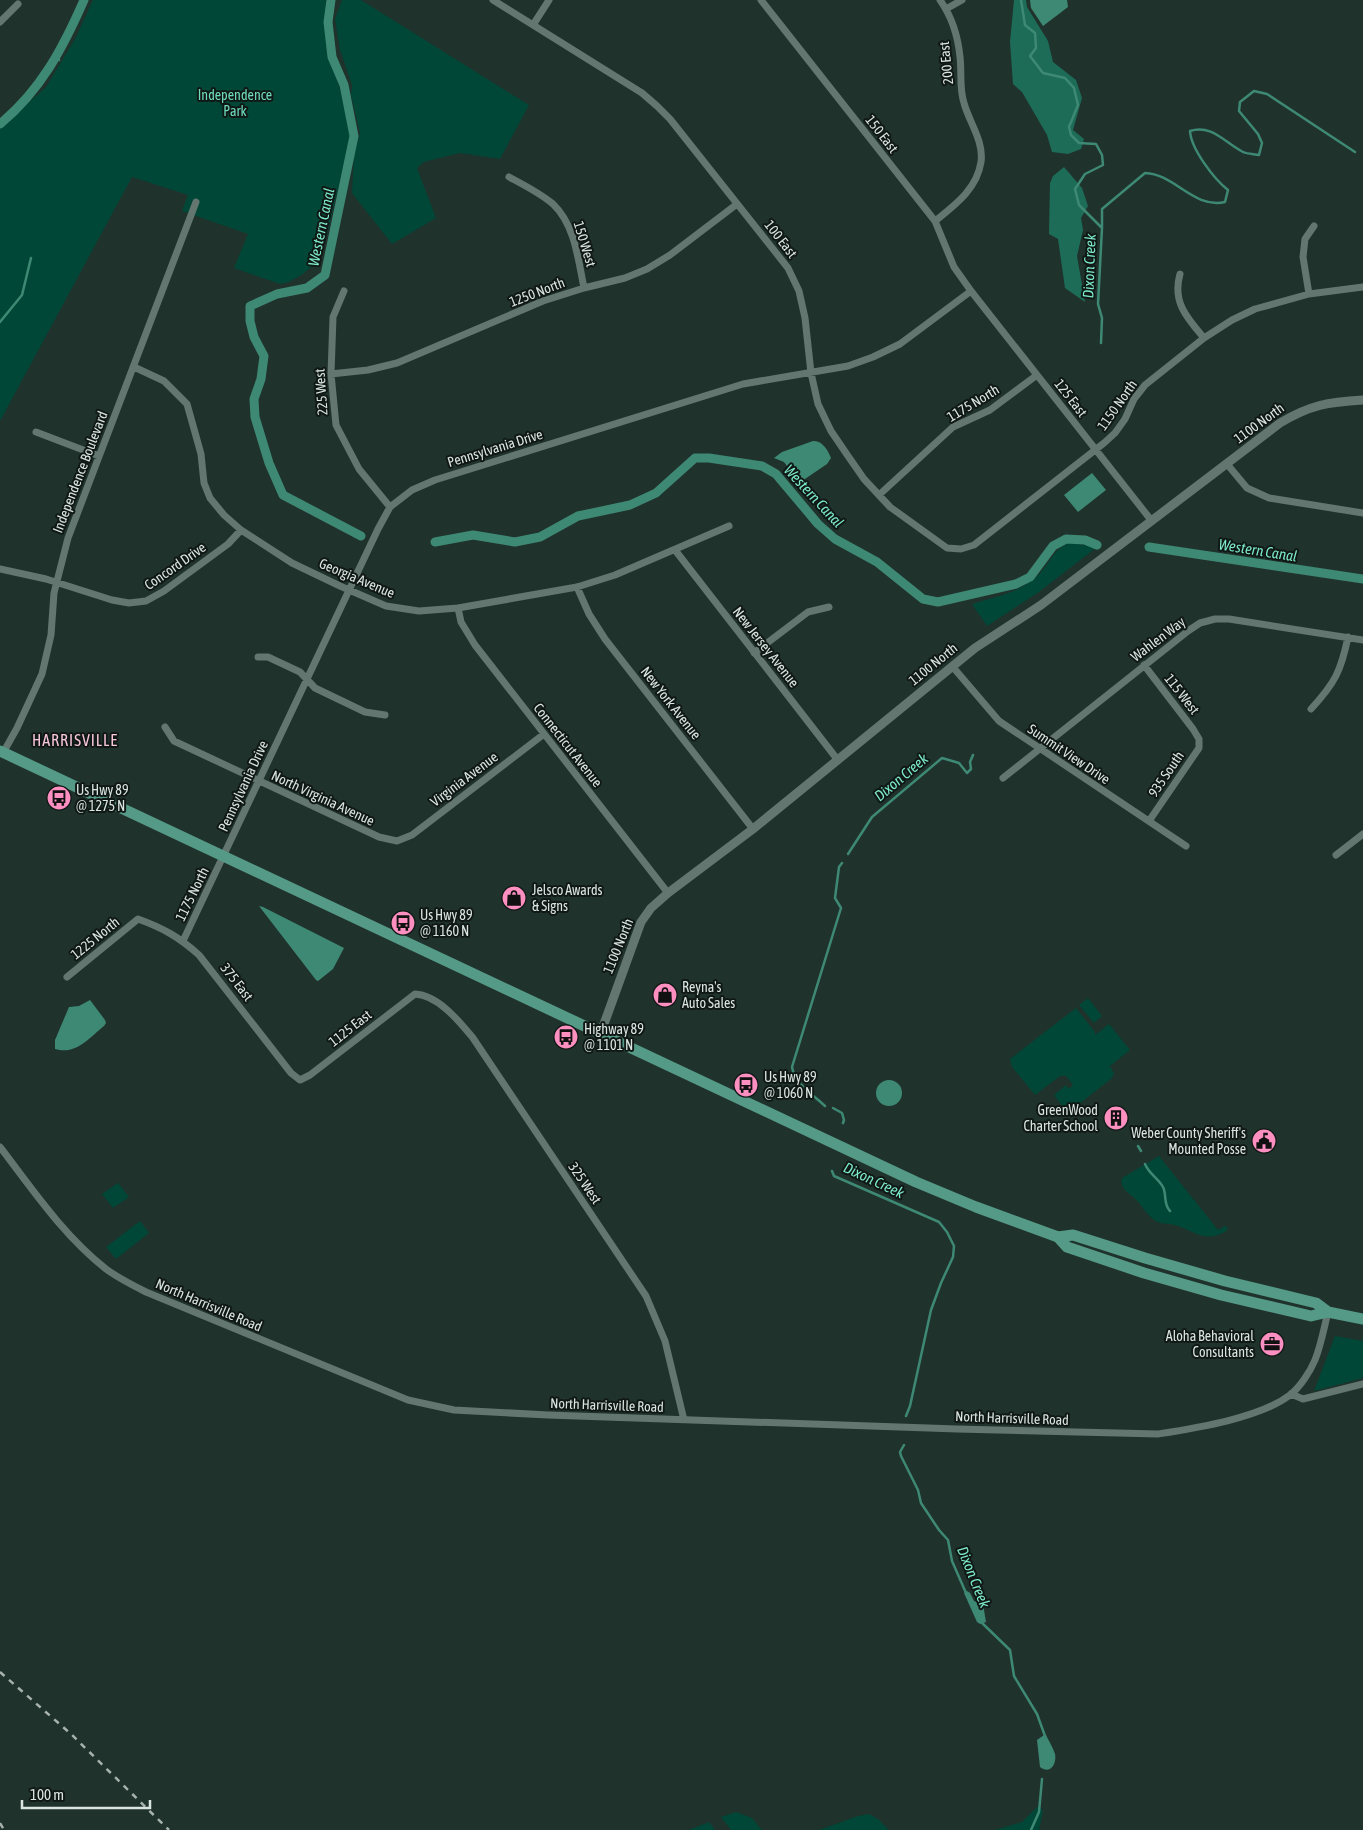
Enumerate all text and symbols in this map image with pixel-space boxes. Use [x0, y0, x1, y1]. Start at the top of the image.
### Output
street label: 200 East [936, 41, 956, 85]
park label: Independence Park [198, 87, 272, 119]
street label: 150 East [862, 112, 902, 156]
water label: Western Canal [304, 186, 338, 268]
street label: 100 East [761, 217, 801, 261]
street label: 150 West [571, 219, 599, 269]
water label: Dixon Creek [1079, 233, 1099, 299]
street label: 1250 North [507, 274, 567, 310]
street label: 225 West [311, 368, 331, 416]
street label: 125 East [1051, 376, 1091, 420]
street label: 1150 North [1094, 377, 1140, 433]
street label: 1175 North [944, 381, 1002, 425]
street label: 1100 North [1231, 400, 1287, 446]
street label: Independence Boulevard [49, 409, 111, 535]
street label: Pennsylvania Drive [445, 426, 545, 470]
water label: Western Canal [781, 461, 847, 531]
water label: Western Canal [1218, 535, 1298, 565]
street label: Concord Drive [141, 539, 209, 593]
street label: Georgia Avenue [317, 555, 397, 601]
street label: New Jersey Avenue [730, 604, 802, 690]
street label: Wahlen Way [1128, 613, 1188, 665]
street label: 1100 North [905, 640, 961, 688]
street label: New York Avenue [638, 664, 704, 742]
street label: 115 West [1161, 671, 1203, 717]
street label: Connecticut Avenue [530, 700, 606, 790]
street label: Summit View Drive [1025, 721, 1113, 787]
district label: HARRISVILLE [32, 731, 118, 749]
street label: Pennsylvania Drive [215, 738, 271, 834]
street label: Virginia Avenue [427, 748, 501, 810]
street label: 935 South [1145, 748, 1187, 800]
water label: Dixon Creek [871, 749, 932, 804]
street label: North Virginia Avenue [269, 767, 377, 829]
place label: Us Hwy 89 @ 1275 N [76, 782, 128, 814]
bus stop icon: Us Hwy 89 @ 1275 N [46, 785, 72, 811]
street label: 1175 North [172, 864, 212, 924]
place label: Jelsco Awards & Signs [532, 882, 603, 914]
shop icon: Jelsco Awards & Signs [501, 885, 527, 911]
place label: Us Hwy 89 @ 1160 N [420, 907, 472, 939]
bus stop icon: Us Hwy 89 @ 1160 N [390, 910, 416, 936]
street label: 1225 North [67, 914, 123, 962]
street label: 1100 North [600, 916, 636, 976]
street label: 375 East [217, 960, 257, 1004]
place label: Reyna's Auto Sales [682, 979, 735, 1011]
shop icon: Reyna's Auto Sales [652, 982, 678, 1008]
street label: 1125 East [325, 1006, 375, 1050]
place label: Highway 89 @ 1101 N [584, 1021, 644, 1053]
bus stop icon: Highway 89 @ 1101 N [553, 1024, 579, 1050]
place label: Us Hwy 89 @ 1060 N [764, 1069, 816, 1101]
bus stop icon: Us Hwy 89 @ 1060 N [733, 1072, 759, 1098]
place label: GreenWood Charter School [1023, 1102, 1098, 1134]
building icon: GreenWood Charter School [1103, 1105, 1129, 1131]
place label: Weber County Sheriff's Mounted Posse [1131, 1125, 1246, 1157]
public building icon: Weber County Sheriff's Mounted Posse [1251, 1128, 1277, 1154]
street label: 325 West [565, 1159, 605, 1207]
water label: Dixon Creek [841, 1159, 907, 1202]
street label: North Harrisville Road [153, 1275, 265, 1335]
place label: Aloha Behavioral Consultants [1166, 1328, 1254, 1360]
office icon: Aloha Behavioral Consultants [1259, 1331, 1285, 1357]
street label: North Harrisville Road [550, 1395, 664, 1415]
street label: North Harrisville Road [955, 1408, 1069, 1428]
water label: Dixon Creek [954, 1544, 994, 1611]
scale bar [22, 1778, 150, 1810]
text: 100 m [30, 1786, 64, 1803]

